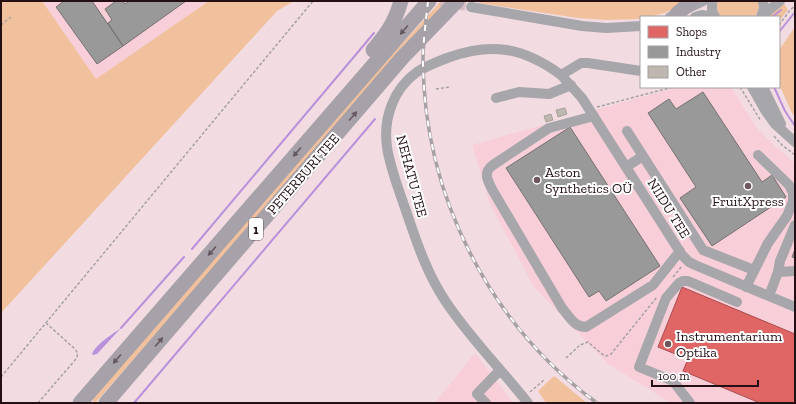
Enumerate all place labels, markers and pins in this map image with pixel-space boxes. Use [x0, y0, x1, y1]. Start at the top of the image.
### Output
place label: Aston Synthetics OÜ [545, 164, 632, 197]
marker: Aston Synthetics OÜ [532, 175, 542, 185]
marker: FruitXpress [743, 181, 753, 191]
place label: FruitXpress [712, 193, 784, 210]
place label: Instrumentarium Optika [676, 328, 782, 361]
marker: Instrumentarium Optika [663, 339, 673, 349]

